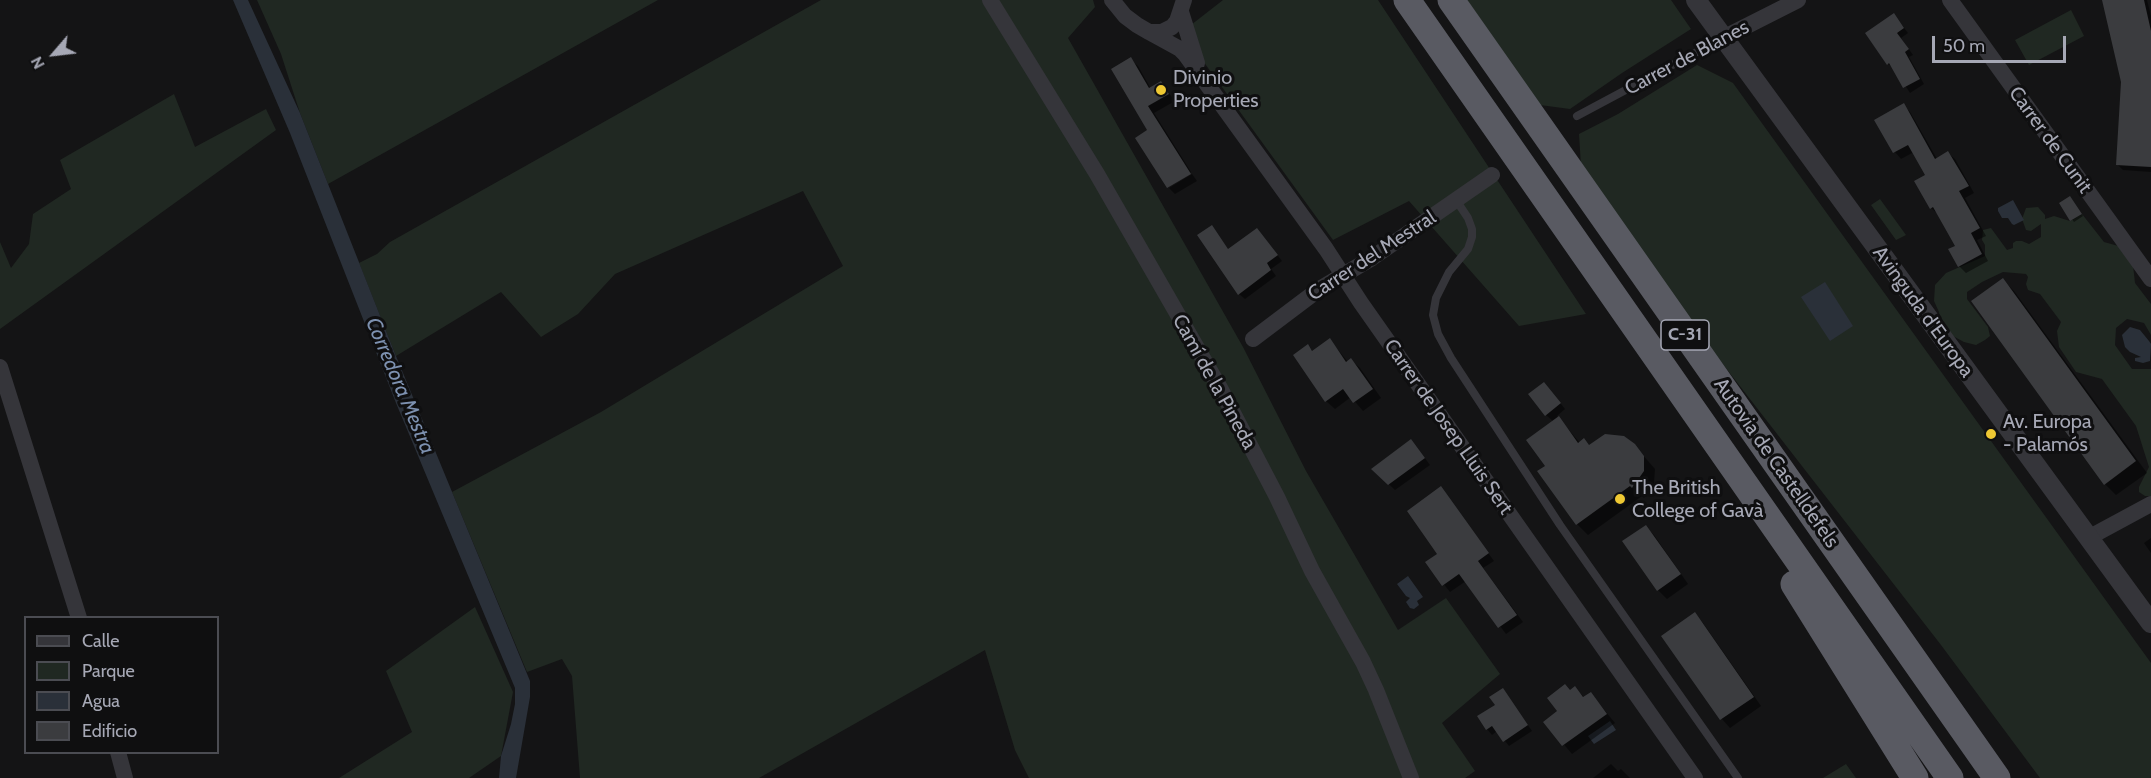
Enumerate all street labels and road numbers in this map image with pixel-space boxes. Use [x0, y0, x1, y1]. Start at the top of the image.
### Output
street label: Carrer de Blanes [1621, 15, 1753, 101]
street label: Carrer de Cunit [2003, 82, 2097, 198]
street label: Carrer del Mestral [1304, 206, 1440, 306]
street label: Avinguda d'Europa [1867, 242, 1979, 382]
street label: Camí de la Pineda [1167, 310, 1261, 454]
road number: C-31 [1661, 320, 1709, 350]
street label: Carrer de Josep Lluis Sert [1378, 335, 1518, 519]
street label: Autovia de Castelldefels [1708, 374, 1844, 552]

